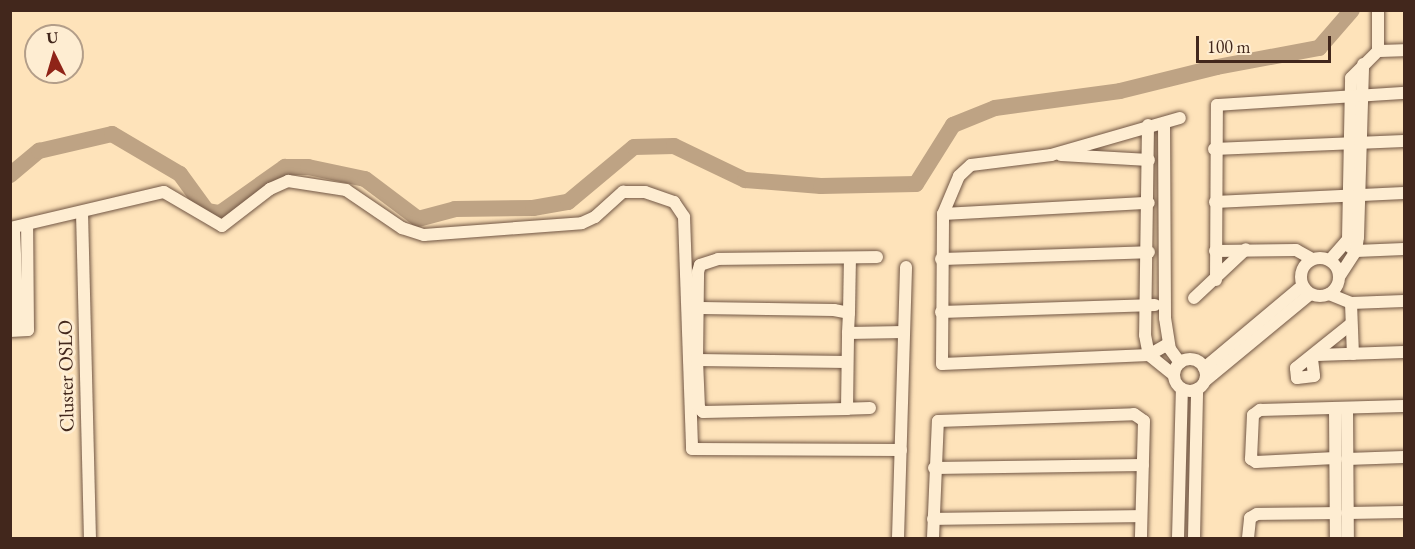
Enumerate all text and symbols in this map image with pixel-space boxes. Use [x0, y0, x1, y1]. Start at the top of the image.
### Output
north arrow [24, 24, 84, 84]
scale bar [1199, 24, 1334, 62]
text: U [46, 27, 59, 49]
text: 100 m [1207, 35, 1251, 58]
street label: Cluster OSLO [53, 320, 79, 432]

